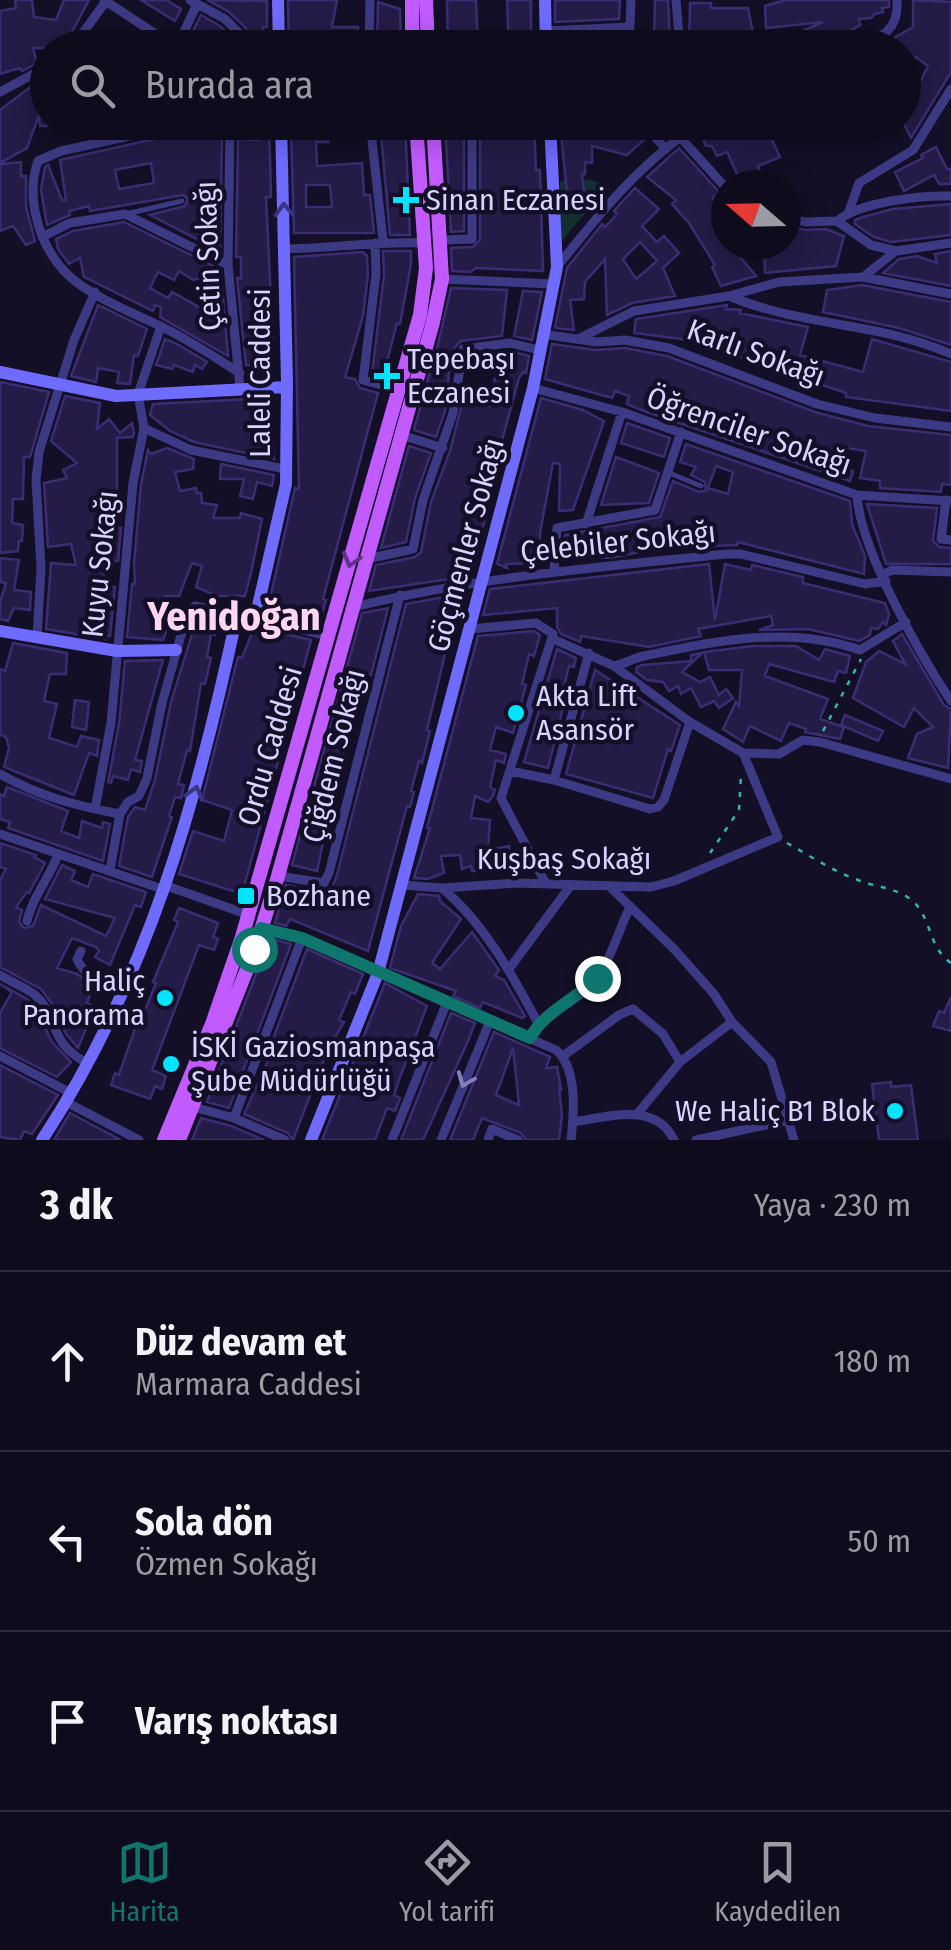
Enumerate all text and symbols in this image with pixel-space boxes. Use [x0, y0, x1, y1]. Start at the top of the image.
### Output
search box [30, 30, 921, 140]
icon: search [65, 58, 120, 113]
text: Burada ara [145, 62, 314, 108]
north arrow [711, 170, 801, 260]
street label: Çetin Sokağı [187, 180, 229, 332]
place label: Sinan Eczanesi [426, 182, 605, 218]
marker: Sinan Eczanesi [395, 189, 417, 211]
one-way arrow [273, 202, 294, 218]
street label: Laleli Caddesi [242, 288, 278, 458]
street label: Karlı Sokağı [682, 312, 830, 394]
place label: Tepebaşı Eczanesi [407, 341, 515, 411]
marker: Tepebaşı Eczanesi [376, 365, 398, 387]
street label: Öğrenciler Sokağı [642, 379, 856, 483]
street label: Göçmenler Sokağı [420, 434, 512, 656]
street label: Kuyu Sokağı [74, 489, 126, 639]
street label: Çelebiler Sokağı [519, 514, 717, 570]
one-way arrow [342, 550, 363, 567]
district label: Yenidoğan [146, 593, 321, 641]
street label: Ordu Caddesi [230, 662, 310, 830]
street label: Çiğdem Sokağı [295, 665, 373, 847]
place label: Akta Lift Asansör [536, 678, 637, 748]
marker: Akta Lift Asansör [505, 702, 527, 724]
one-way arrow [183, 784, 204, 802]
street label: Kuşbaş Sokağı [477, 841, 651, 877]
place label: Bozhane [266, 878, 371, 914]
marker: Bozhane [235, 885, 257, 907]
route start [232, 927, 278, 973]
route end [575, 956, 621, 1002]
place label: Haliç Panorama [23, 963, 145, 1033]
marker: Haliç Panorama [154, 987, 176, 1009]
place label: İSKİ Gaziosmanpaşa Şube Müdürlüğü [191, 1029, 435, 1099]
marker: İSKİ Gaziosmanpaşa Şube Müdürlüğü [160, 1053, 182, 1075]
one-way arrow [457, 1071, 477, 1088]
place label: We Haliç B1 Blok [675, 1093, 875, 1129]
marker: We Haliç B1 Blok [884, 1100, 906, 1122]
text: 3 dk [40, 1180, 113, 1230]
text: Yaya · 230 m [754, 1186, 911, 1224]
text: Düz devam et [135, 1319, 346, 1365]
icon: ahead [40, 1334, 95, 1389]
text: 180 m [834, 1342, 911, 1380]
text: Marmara Caddesi [135, 1365, 362, 1403]
text: Sola dön [135, 1499, 273, 1545]
icon: left [40, 1514, 95, 1569]
text: 50 m [848, 1522, 911, 1560]
text: Özmen Sokağı [135, 1545, 318, 1583]
icon: arrive [40, 1694, 95, 1749]
text: Varış noktası [135, 1698, 338, 1744]
tab: Harita [110, 1835, 180, 1928]
tab: Yol tarifi [399, 1835, 495, 1928]
tab: Kaydedilen [714, 1835, 841, 1928]

